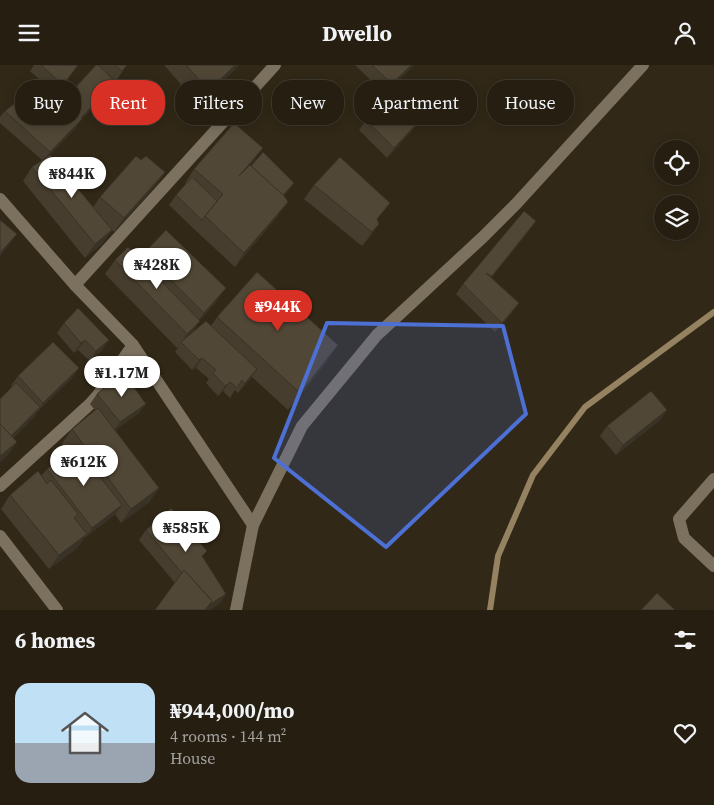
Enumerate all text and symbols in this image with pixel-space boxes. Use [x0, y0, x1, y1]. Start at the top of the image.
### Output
text: Dwello [322, 18, 392, 48]
icon: menu [15, 19, 43, 47]
icon: person [671, 19, 699, 47]
chip: Buy [15, 80, 81, 125]
chip: Rent [91, 80, 165, 125]
chip: Filters [175, 80, 262, 125]
chip: New [272, 80, 344, 125]
chip: Apartment [354, 80, 477, 125]
chip: House [487, 80, 574, 125]
map controls [654, 140, 699, 240]
button: locate [654, 140, 699, 185]
pin: ₦844K [37, 157, 107, 199]
text: ₦844K [49, 162, 95, 184]
button: layers [654, 195, 699, 240]
pin: ₦428K [122, 247, 192, 290]
text: ₦428K [134, 253, 180, 275]
pin: ₦944K [243, 289, 313, 332]
text: ₦944K [255, 295, 301, 317]
pin: ₦1.17M [81, 355, 163, 398]
text: ₦1.17M [95, 361, 149, 383]
pin: ₦612K [49, 445, 119, 487]
text: ₦612K [61, 450, 107, 472]
pin: ₦585K [151, 511, 221, 553]
text: ₦585K [163, 516, 209, 538]
text: 6 homes [15, 626, 95, 655]
icon: filters [671, 626, 699, 654]
text: ₦944,000/mo [170, 696, 294, 725]
icon: home [55, 703, 115, 763]
icon: heart [671, 719, 699, 747]
text: 4 rooms · 144 m² [170, 725, 286, 747]
text: House [170, 747, 215, 769]

